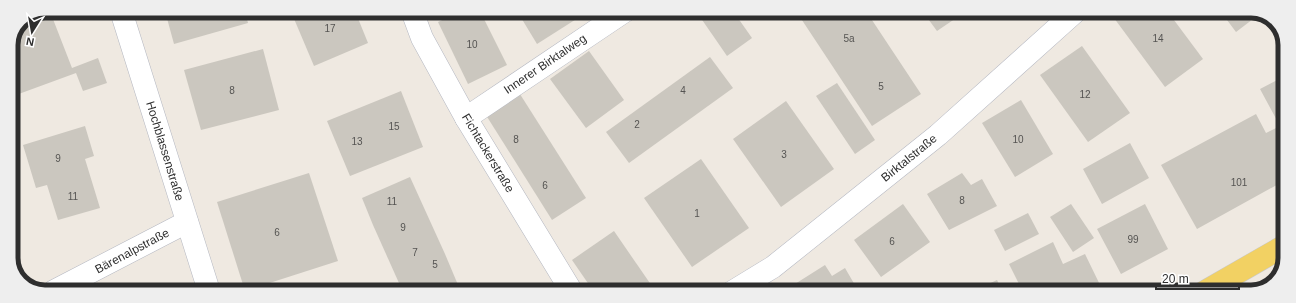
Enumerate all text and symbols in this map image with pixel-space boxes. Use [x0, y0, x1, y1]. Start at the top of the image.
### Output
north arrow [12, 12, 52, 52]
house number: 17 [324, 23, 336, 34]
street label: Innerer Birktalweg [501, 31, 589, 97]
house number: 5a [843, 33, 855, 44]
house number: 14 [1152, 33, 1164, 44]
text: N [25, 35, 35, 48]
house number: 10 [466, 39, 478, 50]
house number: 5 [878, 81, 884, 92]
house number: 8 [229, 85, 235, 96]
house number: 4 [680, 85, 686, 96]
house number: 12 [1079, 89, 1091, 100]
street label: Hochblassenstraße [143, 100, 187, 203]
street label: Fichtackerstraße [459, 111, 517, 195]
house number: 2 [634, 119, 640, 130]
house number: 15 [388, 121, 400, 132]
street label: Birktalstraße [878, 131, 940, 185]
house number: 8 [513, 134, 519, 145]
house number: 10 [1012, 134, 1024, 145]
house number: 13 [351, 136, 363, 147]
house number: 3 [781, 149, 787, 160]
house number: 9 [55, 153, 61, 164]
house number: 101 [1231, 177, 1248, 188]
house number: 6 [542, 180, 548, 191]
house number: 11 [68, 191, 79, 202]
house number: 8 [959, 195, 965, 206]
house number: 11 [387, 196, 398, 207]
house number: 1 [694, 208, 700, 219]
house number: 9 [400, 222, 406, 233]
street label: Bärenalpstraße [92, 225, 172, 276]
house number: 6 [274, 227, 280, 238]
house number: 99 [1127, 234, 1139, 245]
house number: 6 [889, 236, 895, 247]
house number: 7 [412, 247, 418, 258]
house number: 5 [432, 259, 438, 270]
scale bar [1156, 265, 1239, 291]
text: 20 m [1162, 272, 1189, 286]

